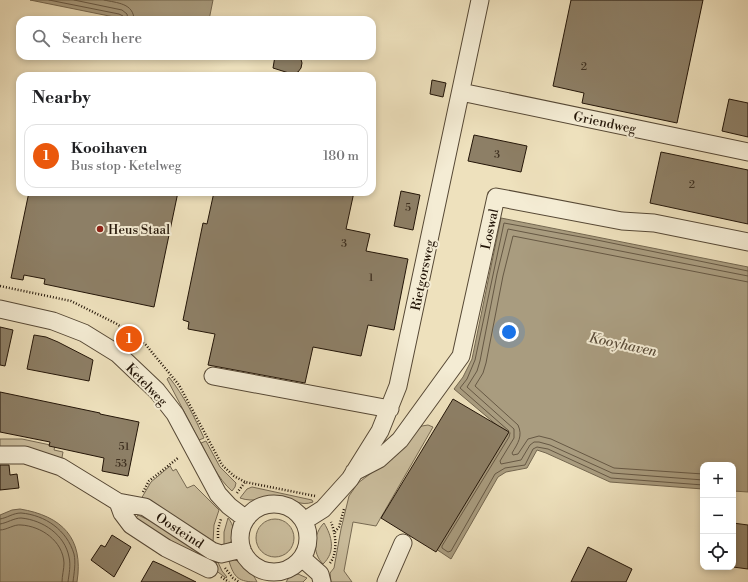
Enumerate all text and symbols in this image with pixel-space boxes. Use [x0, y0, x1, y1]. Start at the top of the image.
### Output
search box [16, 16, 376, 60]
icon: search [30, 27, 52, 49]
text: Search here [62, 29, 142, 48]
house number: 2 [581, 60, 587, 74]
text: Nearby [32, 87, 91, 109]
street label: Griendweg [572, 109, 638, 137]
text: Kooihaven [71, 139, 147, 158]
text: 1 [43, 148, 49, 164]
text: 180 m [323, 148, 359, 164]
house number: 3 [494, 148, 500, 162]
text: Bus stop · Ketelweg [71, 158, 182, 174]
house number: 2 [689, 178, 695, 192]
house number: 5 [405, 201, 411, 215]
street label: Loswal [478, 207, 502, 251]
place label: Heus Staal [108, 222, 170, 238]
marker: Heus Staal [95, 224, 105, 234]
house number: 3 [341, 237, 347, 251]
street label: Rietgorsweg [408, 238, 438, 312]
house number: 1 [369, 271, 374, 285]
your location [499, 322, 519, 342]
pin: 1 [116, 324, 142, 354]
water label: Kooyhaven [587, 329, 659, 361]
street label: Ketelweg [122, 360, 171, 410]
house number: 51 [119, 440, 130, 454]
house number: 53 [115, 457, 127, 471]
map controls [700, 462, 736, 570]
button: + [700, 462, 736, 498]
button: − [700, 498, 736, 534]
street label: Oosteind [153, 509, 207, 553]
button: locate [700, 534, 736, 570]

